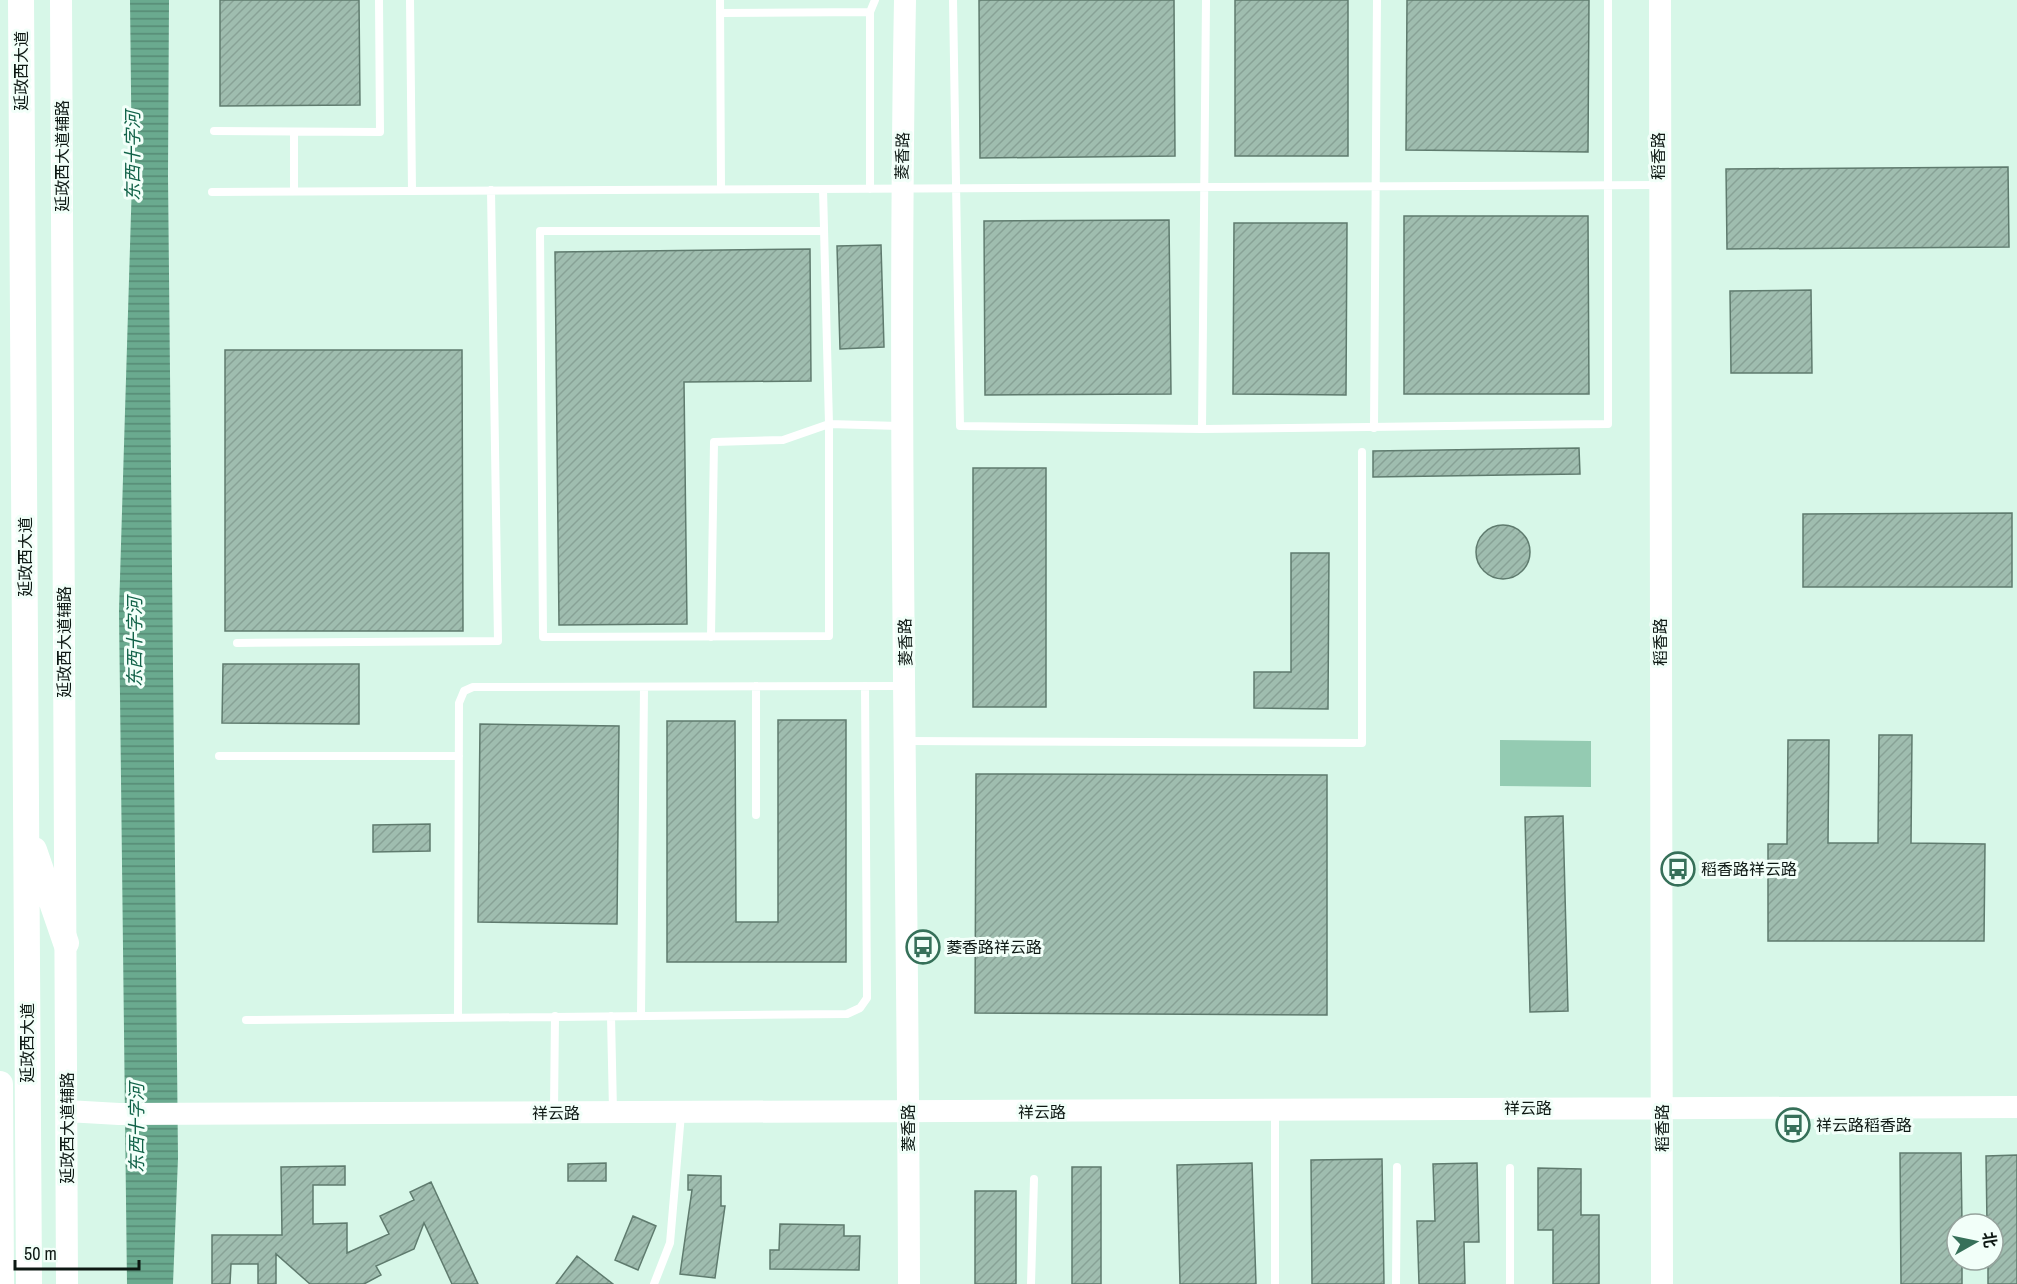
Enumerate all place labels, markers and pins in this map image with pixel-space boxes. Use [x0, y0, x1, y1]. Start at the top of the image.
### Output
bus stop icon: 稻香路祥云路 [1660, 851, 1696, 887]
place label: 稻香路祥云路 [1701, 858, 1797, 880]
bus stop icon: 菱香路祥云路 [905, 929, 941, 965]
place label: 菱香路祥云路 [946, 936, 1042, 958]
bus stop icon: 祥云路稻香路 [1775, 1107, 1811, 1143]
place label: 祥云路稻香路 [1816, 1114, 1912, 1136]

